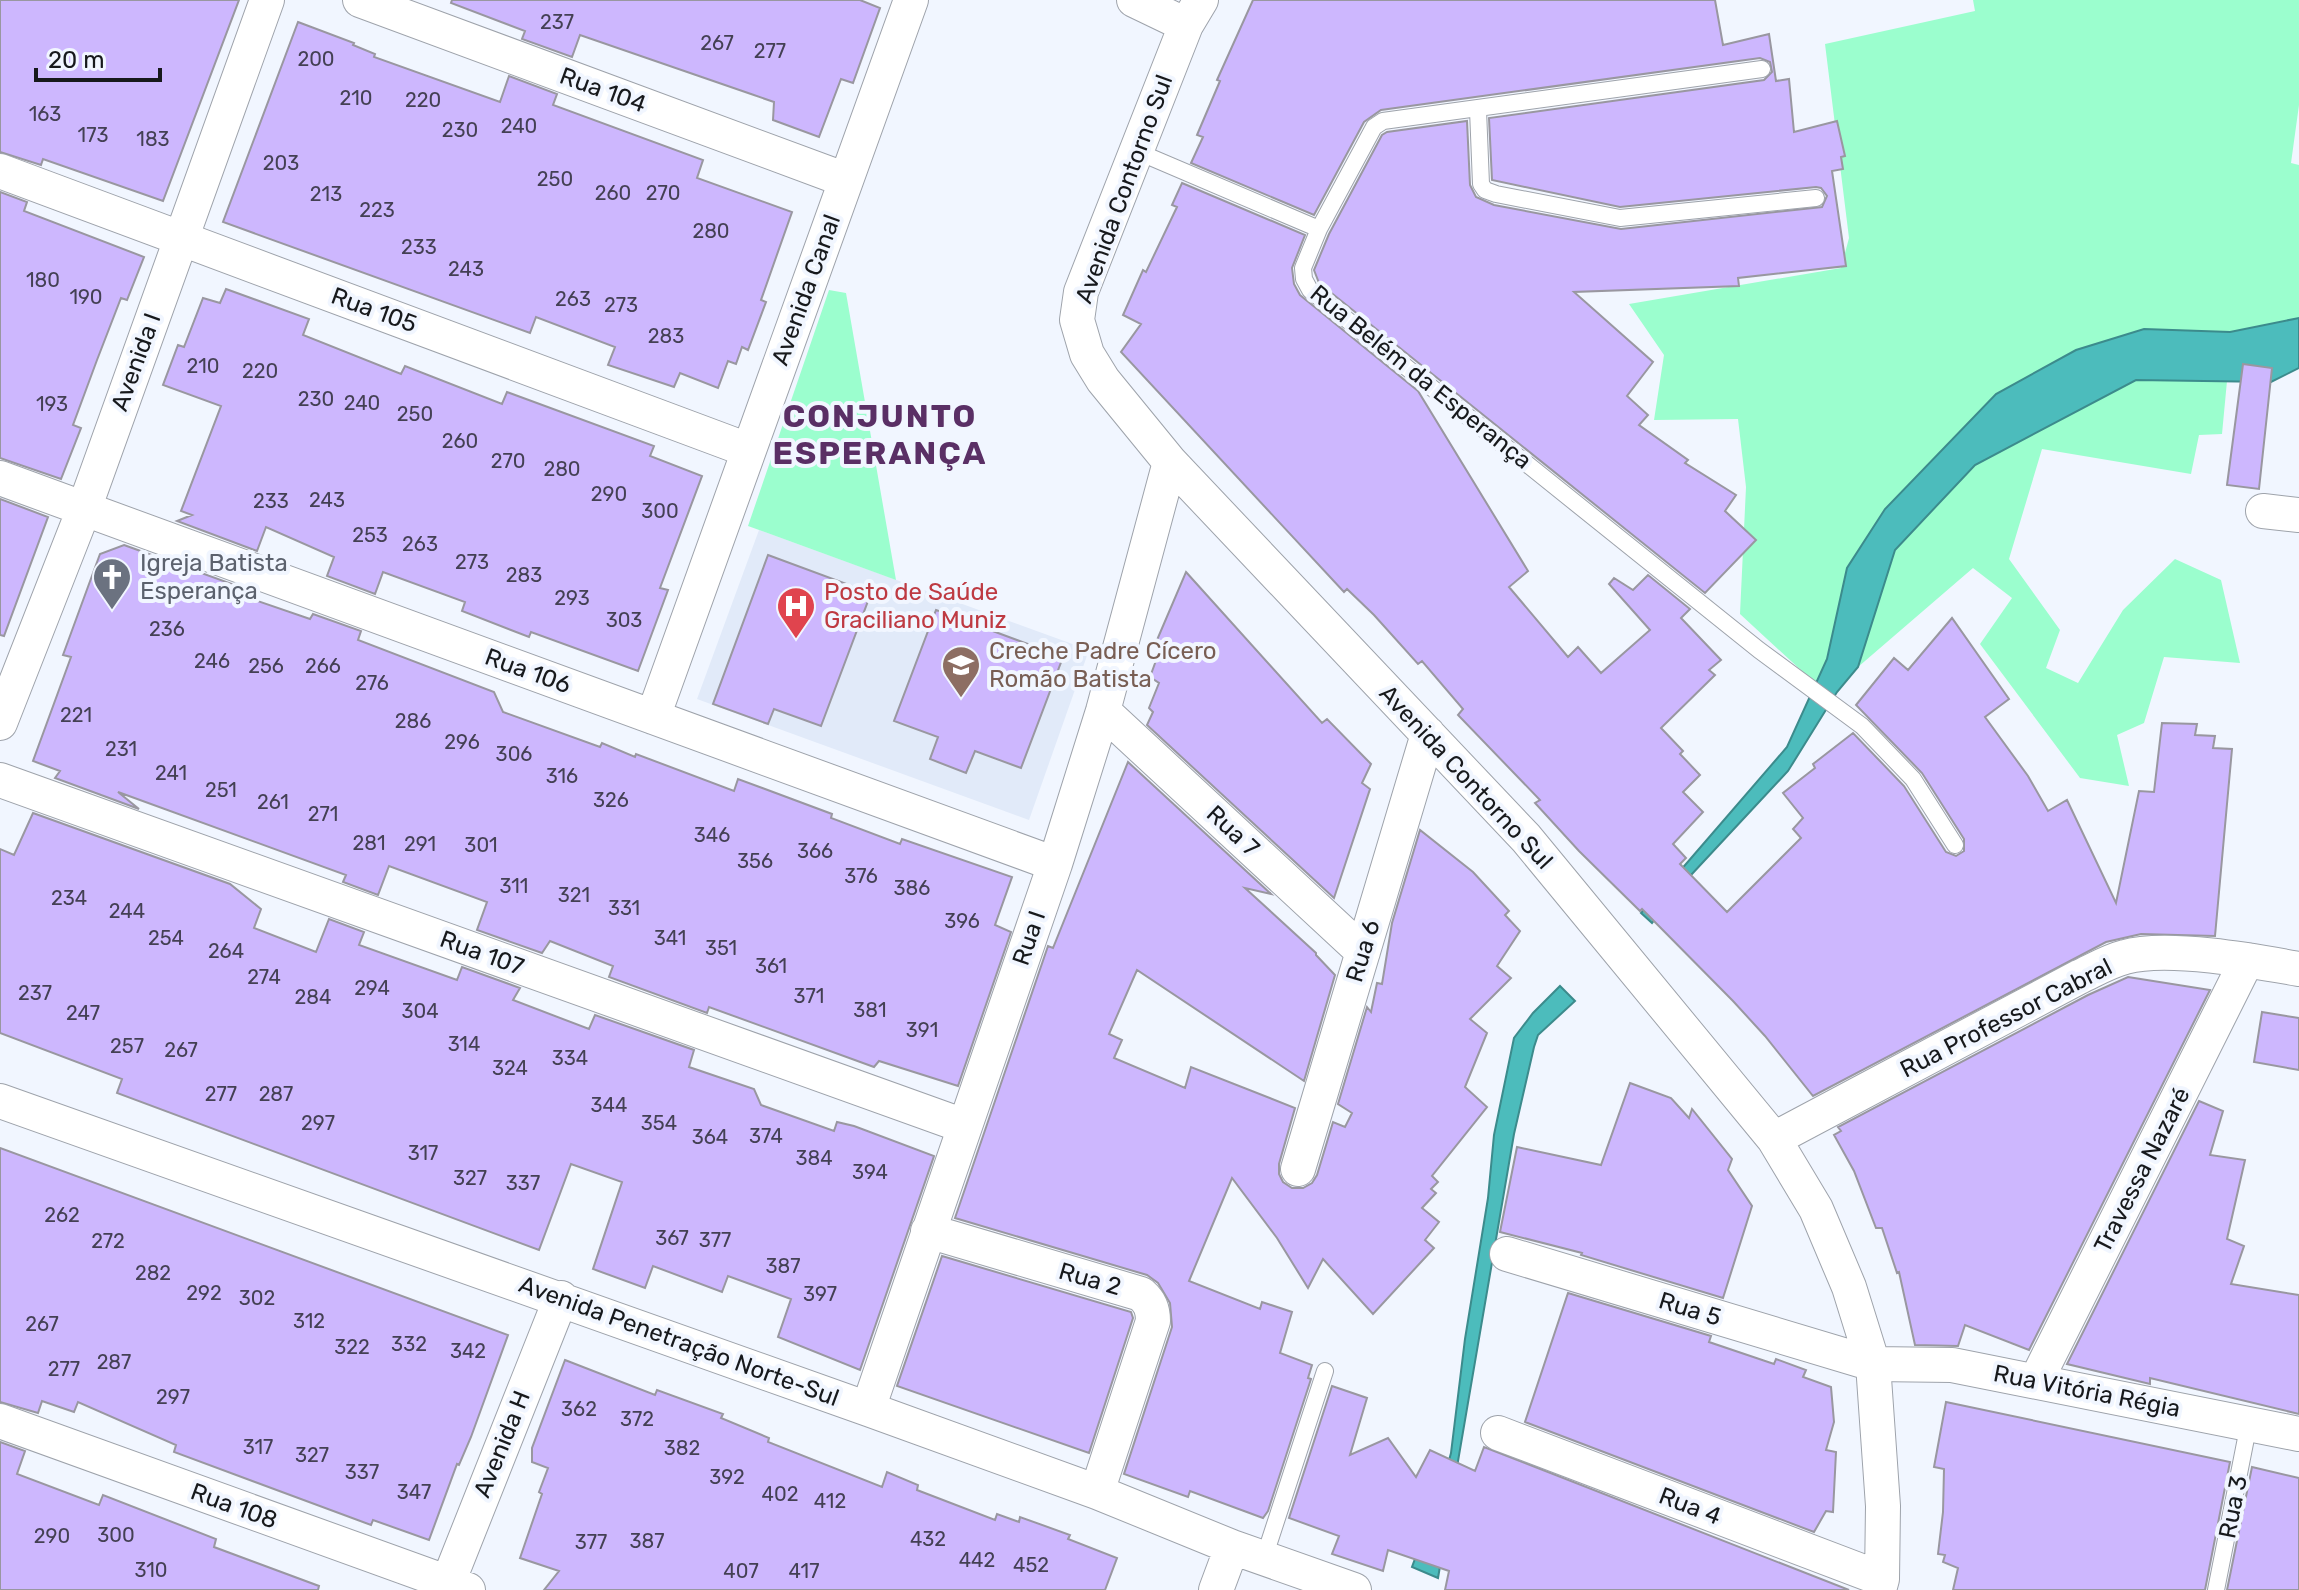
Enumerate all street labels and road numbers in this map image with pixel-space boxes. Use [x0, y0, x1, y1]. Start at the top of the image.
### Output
street label: Rua 104 [556, 62, 650, 119]
street label: Avenida Contorno Sul [1070, 71, 1178, 307]
street label: Avenida Canal [766, 211, 846, 369]
street label: Rua Belém da Esperança [1305, 279, 1537, 475]
street label: Rua 105 [327, 282, 421, 338]
street label: Avenida I [105, 309, 167, 415]
street label: Rua 106 [481, 643, 575, 699]
street label: Avenida Contorno Sul [1374, 679, 1558, 875]
street label: Rua 7 [1201, 800, 1265, 862]
street label: Rua I [1007, 907, 1051, 969]
street label: Rua 6 [1340, 916, 1386, 986]
street label: Rua 107 [436, 925, 528, 981]
street label: Rua Professor Cabral [1895, 952, 2117, 1084]
street label: Travessa Nazaré [2088, 1083, 2196, 1257]
street label: Rua 2 [1056, 1257, 1124, 1301]
street label: Avenida Penetração Norte-Sul [515, 1270, 843, 1412]
street label: Rua 5 [1656, 1286, 1724, 1332]
street label: Rua Vitória Régia [1991, 1359, 2183, 1423]
street label: Avenida H [468, 1387, 536, 1501]
street label: Rua 3 [2213, 1473, 2253, 1541]
street label: Rua 108 [187, 1477, 281, 1535]
street label: Rua 4 [1655, 1481, 1725, 1531]

